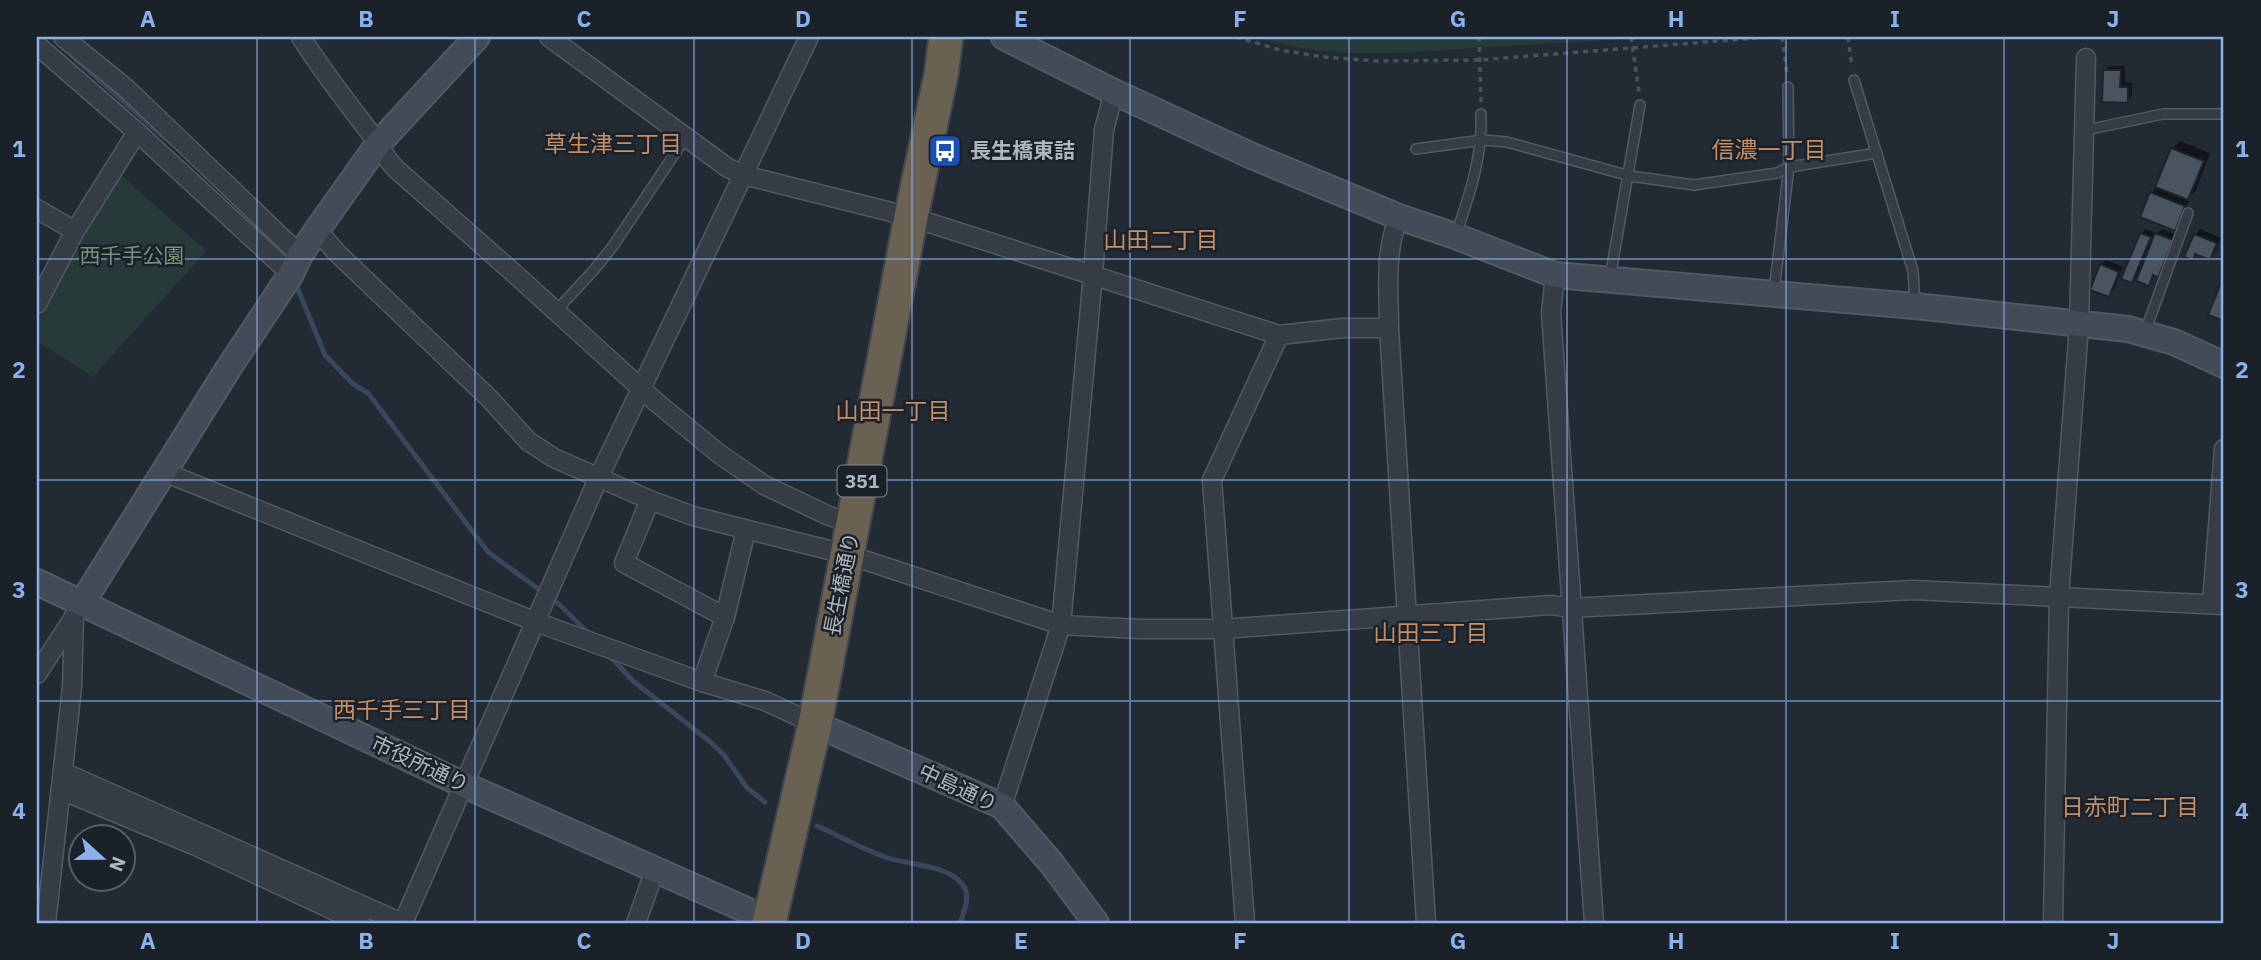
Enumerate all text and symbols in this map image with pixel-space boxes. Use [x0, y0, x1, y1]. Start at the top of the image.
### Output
text: A [140, 3, 156, 33]
text: B [358, 3, 374, 33]
text: C [577, 3, 592, 33]
text: D [795, 3, 811, 33]
text: E [1014, 3, 1028, 33]
text: F [1233, 3, 1247, 33]
text: G [1450, 3, 1466, 33]
text: H [1668, 3, 1684, 33]
text: I [1890, 3, 1900, 33]
text: J [2107, 3, 2119, 33]
district label: 草生津三丁目 [544, 128, 682, 158]
bus stop icon: 長生橋東詰 [926, 132, 964, 170]
text: 1 [12, 133, 26, 163]
text: 1 [2235, 133, 2249, 163]
district label: 信濃一丁目 [1712, 134, 1827, 164]
place label: 長生橋東詰 [970, 136, 1075, 164]
district label: 山田二丁目 [1104, 224, 1219, 254]
park label: 西千手公園 [80, 241, 185, 269]
text: 2 [12, 354, 26, 384]
text: 2 [2235, 354, 2249, 384]
district label: 山田一丁目 [836, 395, 951, 425]
road number: 351 [838, 466, 886, 496]
street label: 長生橋通り [817, 530, 865, 638]
text: 3 [12, 574, 26, 604]
text: 3 [2235, 574, 2249, 604]
district label: 山田三丁目 [1374, 617, 1489, 647]
district label: 西千手三丁目 [333, 694, 471, 724]
street label: 市役所通り [367, 728, 474, 798]
street label: 中島通り [914, 757, 1002, 818]
district label: 日赤町二丁目 [2061, 791, 2199, 821]
text: 4 [12, 795, 26, 825]
text: 4 [2235, 795, 2249, 825]
north arrow [66, 824, 136, 894]
text: N [104, 853, 132, 875]
text: A [140, 925, 156, 955]
text: B [358, 925, 374, 955]
text: C [577, 925, 592, 955]
text: D [795, 925, 811, 955]
text: E [1014, 925, 1028, 955]
text: F [1233, 925, 1247, 955]
text: G [1450, 925, 1466, 955]
text: H [1668, 925, 1684, 955]
text: I [1890, 925, 1900, 955]
text: J [2107, 925, 2119, 955]

